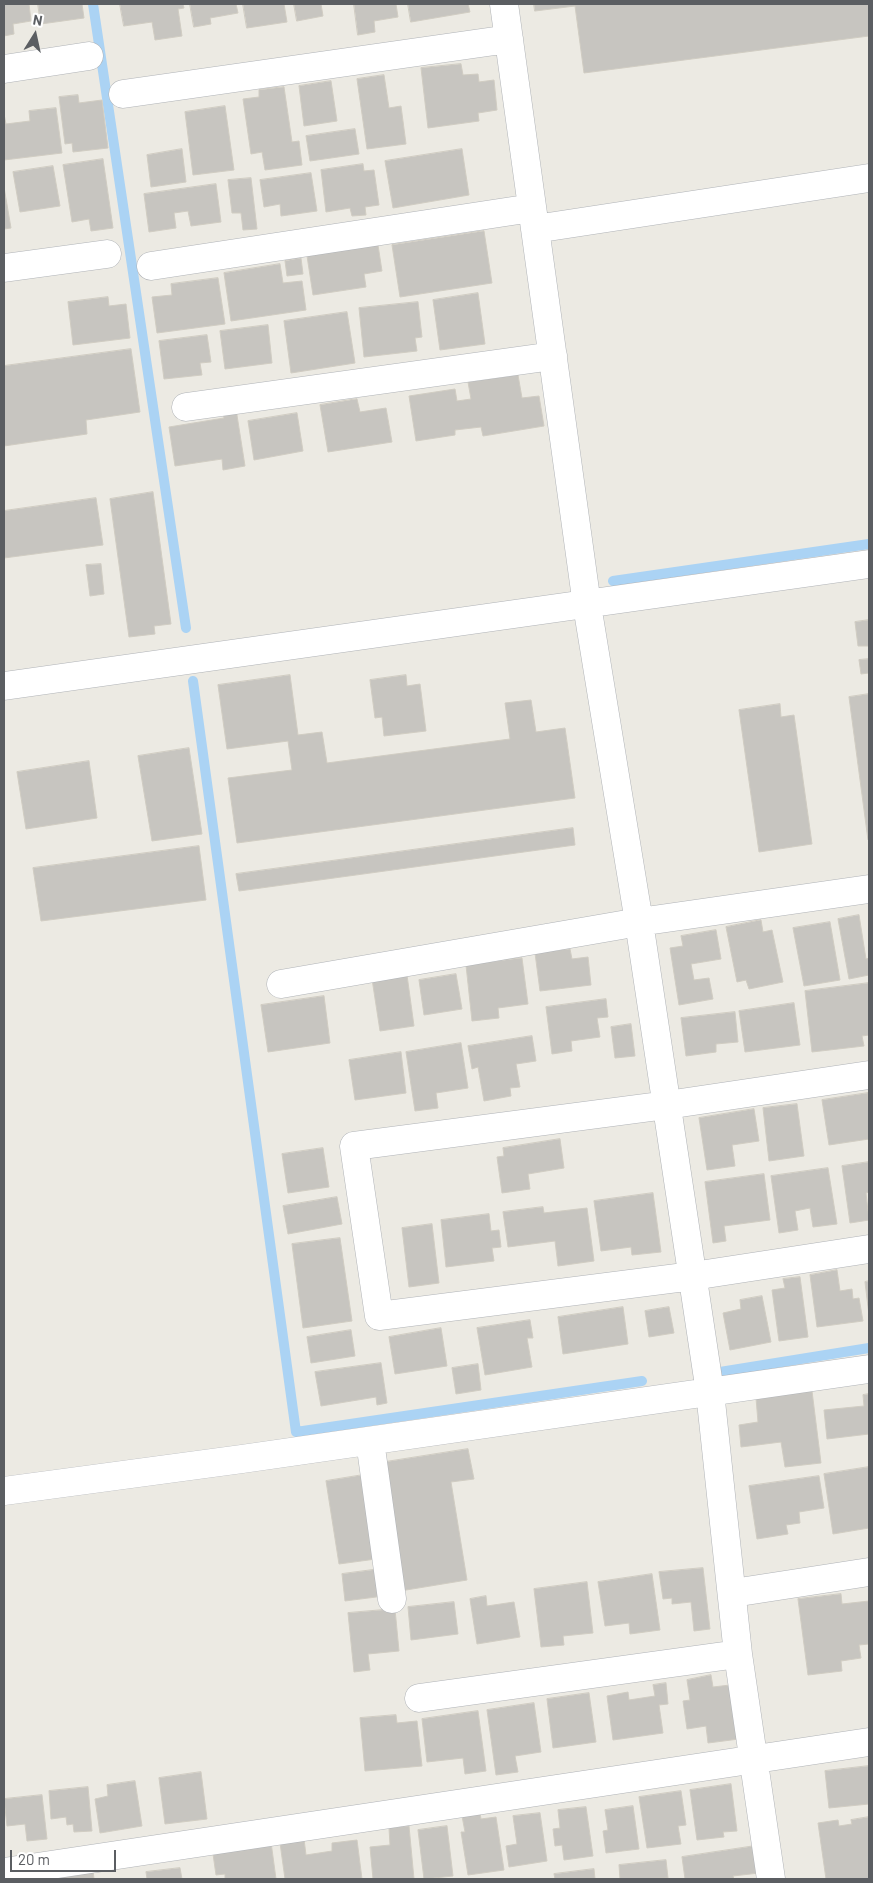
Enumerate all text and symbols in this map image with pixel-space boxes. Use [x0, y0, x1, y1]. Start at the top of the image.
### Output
north arrow [10, 10, 60, 60]
text: N [32, 11, 44, 29]
scale bar [12, 1840, 119, 1872]
text: 20 m [18, 1850, 50, 1868]

